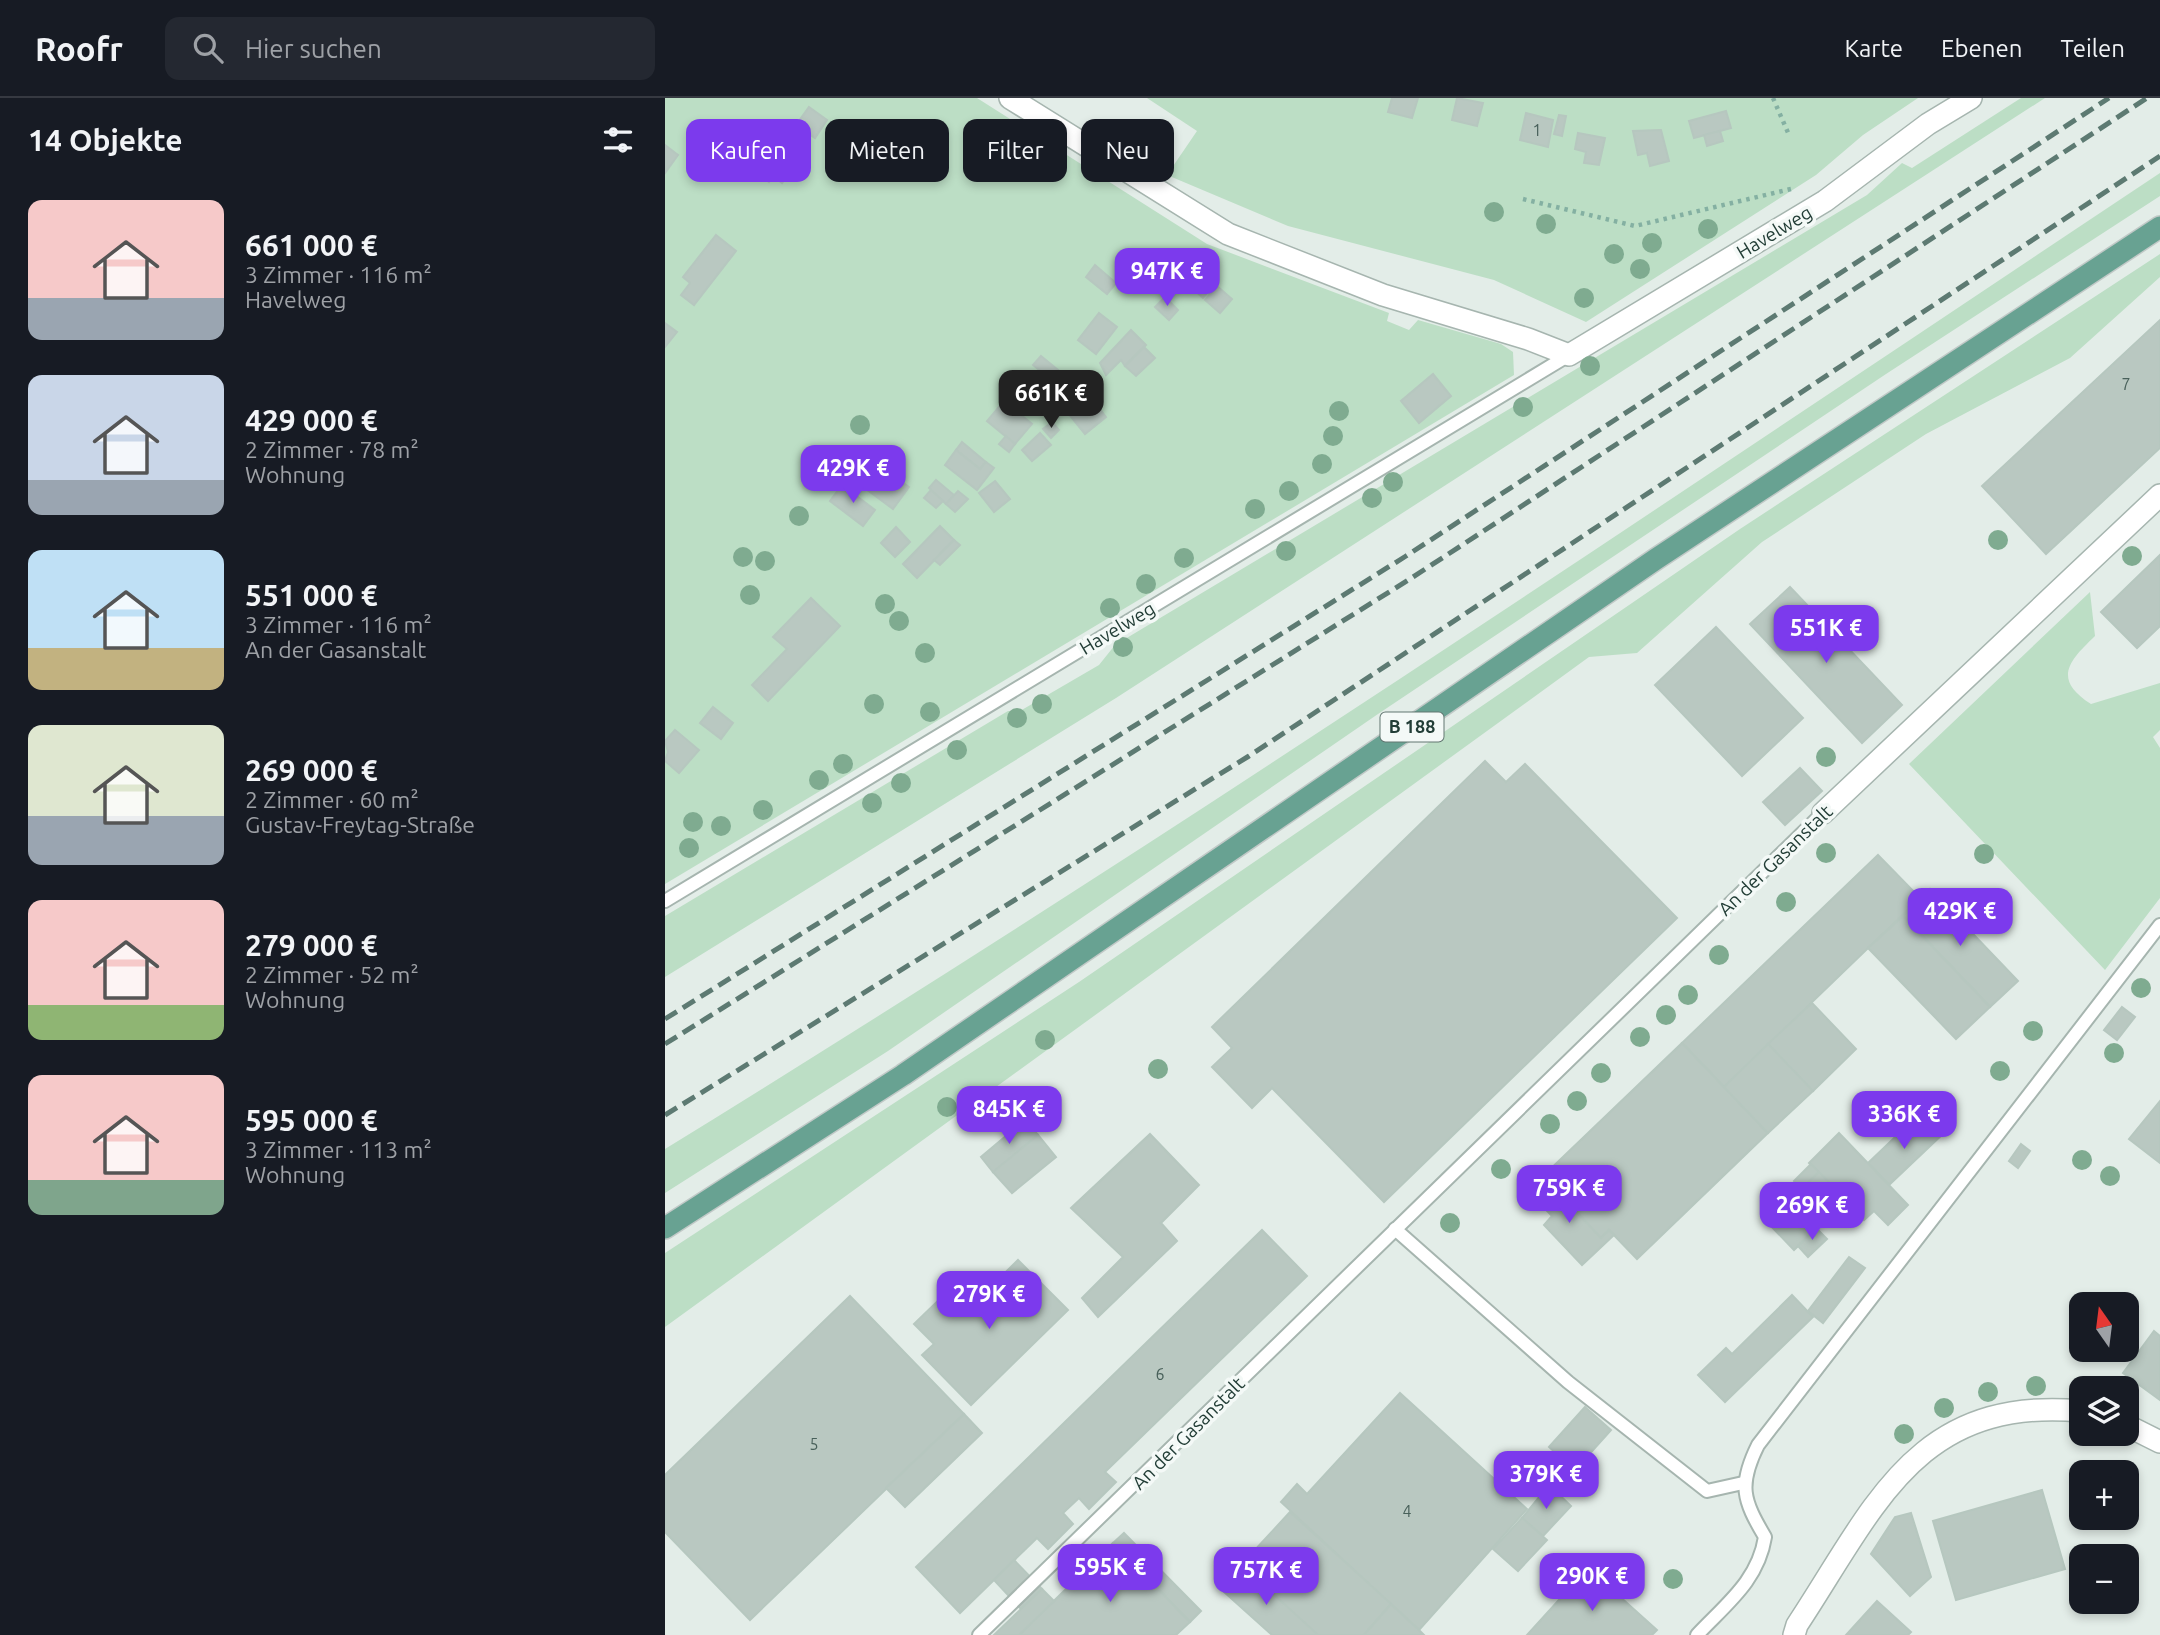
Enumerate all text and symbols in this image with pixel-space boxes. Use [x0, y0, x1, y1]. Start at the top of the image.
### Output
search box [165, 17, 655, 80]
icon: search [189, 29, 227, 67]
text: Roofr [35, 30, 123, 67]
text: Hier suchen [245, 34, 382, 63]
text: Karte [1844, 35, 1903, 62]
text: Ebenen [1941, 35, 2022, 62]
text: Teilen [2060, 35, 2125, 62]
chip: Kaufen [686, 119, 811, 182]
chip: Mieten [825, 119, 949, 182]
chip: Filter [963, 119, 1067, 182]
chip: Neu [1081, 119, 1174, 182]
icon: filters [599, 121, 637, 159]
house number: 1 [1532, 121, 1542, 139]
text: 14 Objekte [28, 123, 183, 157]
street label: Havelweg [1732, 201, 1816, 263]
icon: home [84, 228, 168, 312]
text: 661 000 € [245, 228, 378, 262]
pin: 947K € [1110, 248, 1224, 308]
text: 947K € [1131, 258, 1203, 283]
text: 3 Zimmer · 116 m² [245, 262, 432, 287]
text: Havelweg [245, 287, 346, 312]
pin: 661K € [994, 370, 1108, 430]
house number: 7 [2121, 375, 2131, 393]
text: 661K € [1015, 380, 1087, 405]
icon: home [84, 403, 168, 487]
text: 429 000 € [245, 403, 378, 437]
text: 2 Zimmer · 78 m² [245, 437, 419, 462]
pin: 429K € [796, 446, 910, 505]
text: 429K € [817, 455, 889, 480]
text: Wohnung [245, 462, 345, 487]
icon: home [84, 578, 168, 662]
text: 551 000 € [245, 578, 378, 612]
street label: Havelweg [1075, 597, 1159, 659]
pin: 551K € [1769, 606, 1883, 665]
text: 3 Zimmer · 116 m² [245, 612, 432, 637]
text: 551K € [1790, 615, 1862, 640]
text: An der Gasanstalt [245, 637, 426, 662]
road number: B 188 [1381, 712, 1443, 742]
icon: home [84, 753, 168, 837]
text: 269 000 € [245, 753, 378, 787]
text: 2 Zimmer · 60 m² [245, 787, 419, 812]
street label: An der Gasanstalt [1713, 800, 1837, 920]
text: Gustav-Freytag-Straße [245, 812, 475, 837]
pin: 429K € [1903, 888, 2017, 948]
text: 429K € [1924, 898, 1996, 923]
icon: home [84, 928, 168, 1012]
text: 279 000 € [245, 928, 378, 962]
text: 2 Zimmer · 52 m² [245, 962, 419, 987]
text: Wohnung [245, 987, 345, 1012]
pin: 845K € [952, 1086, 1066, 1146]
pin: 336K € [1847, 1091, 1961, 1151]
text: 845K € [973, 1096, 1045, 1121]
text: 336K € [1868, 1101, 1940, 1126]
icon: home [84, 1103, 168, 1187]
text: 595 000 € [245, 1103, 378, 1137]
text: 3 Zimmer · 113 m² [245, 1137, 432, 1162]
text: Wohnung [245, 1162, 345, 1187]
pin: 759K € [1512, 1166, 1626, 1225]
text: 759K € [1533, 1175, 1605, 1200]
pin: 269K € [1755, 1182, 1869, 1242]
text: 269K € [1776, 1192, 1848, 1217]
pin: 279K € [932, 1272, 1046, 1331]
text: 279K € [953, 1281, 1025, 1306]
north arrow [2069, 1292, 2139, 1362]
map controls [2069, 1292, 2139, 1614]
house number: 6 [1155, 1365, 1165, 1383]
street label: An der Gasanstalt [1127, 1372, 1249, 1494]
button: layers [2069, 1376, 2139, 1446]
house number: 5 [809, 1435, 819, 1453]
pin: 379K € [1489, 1452, 1603, 1511]
button: + [2069, 1460, 2139, 1530]
text: 379K € [1510, 1461, 1582, 1486]
house number: 4 [1402, 1502, 1412, 1520]
pin: 595K € [1053, 1544, 1167, 1604]
button: − [2069, 1544, 2139, 1614]
pin: 757K € [1209, 1548, 1323, 1607]
text: 595K € [1074, 1554, 1146, 1579]
pin: 290K € [1535, 1554, 1649, 1613]
text: 757K € [1230, 1557, 1302, 1582]
text: 290K € [1556, 1563, 1628, 1588]

